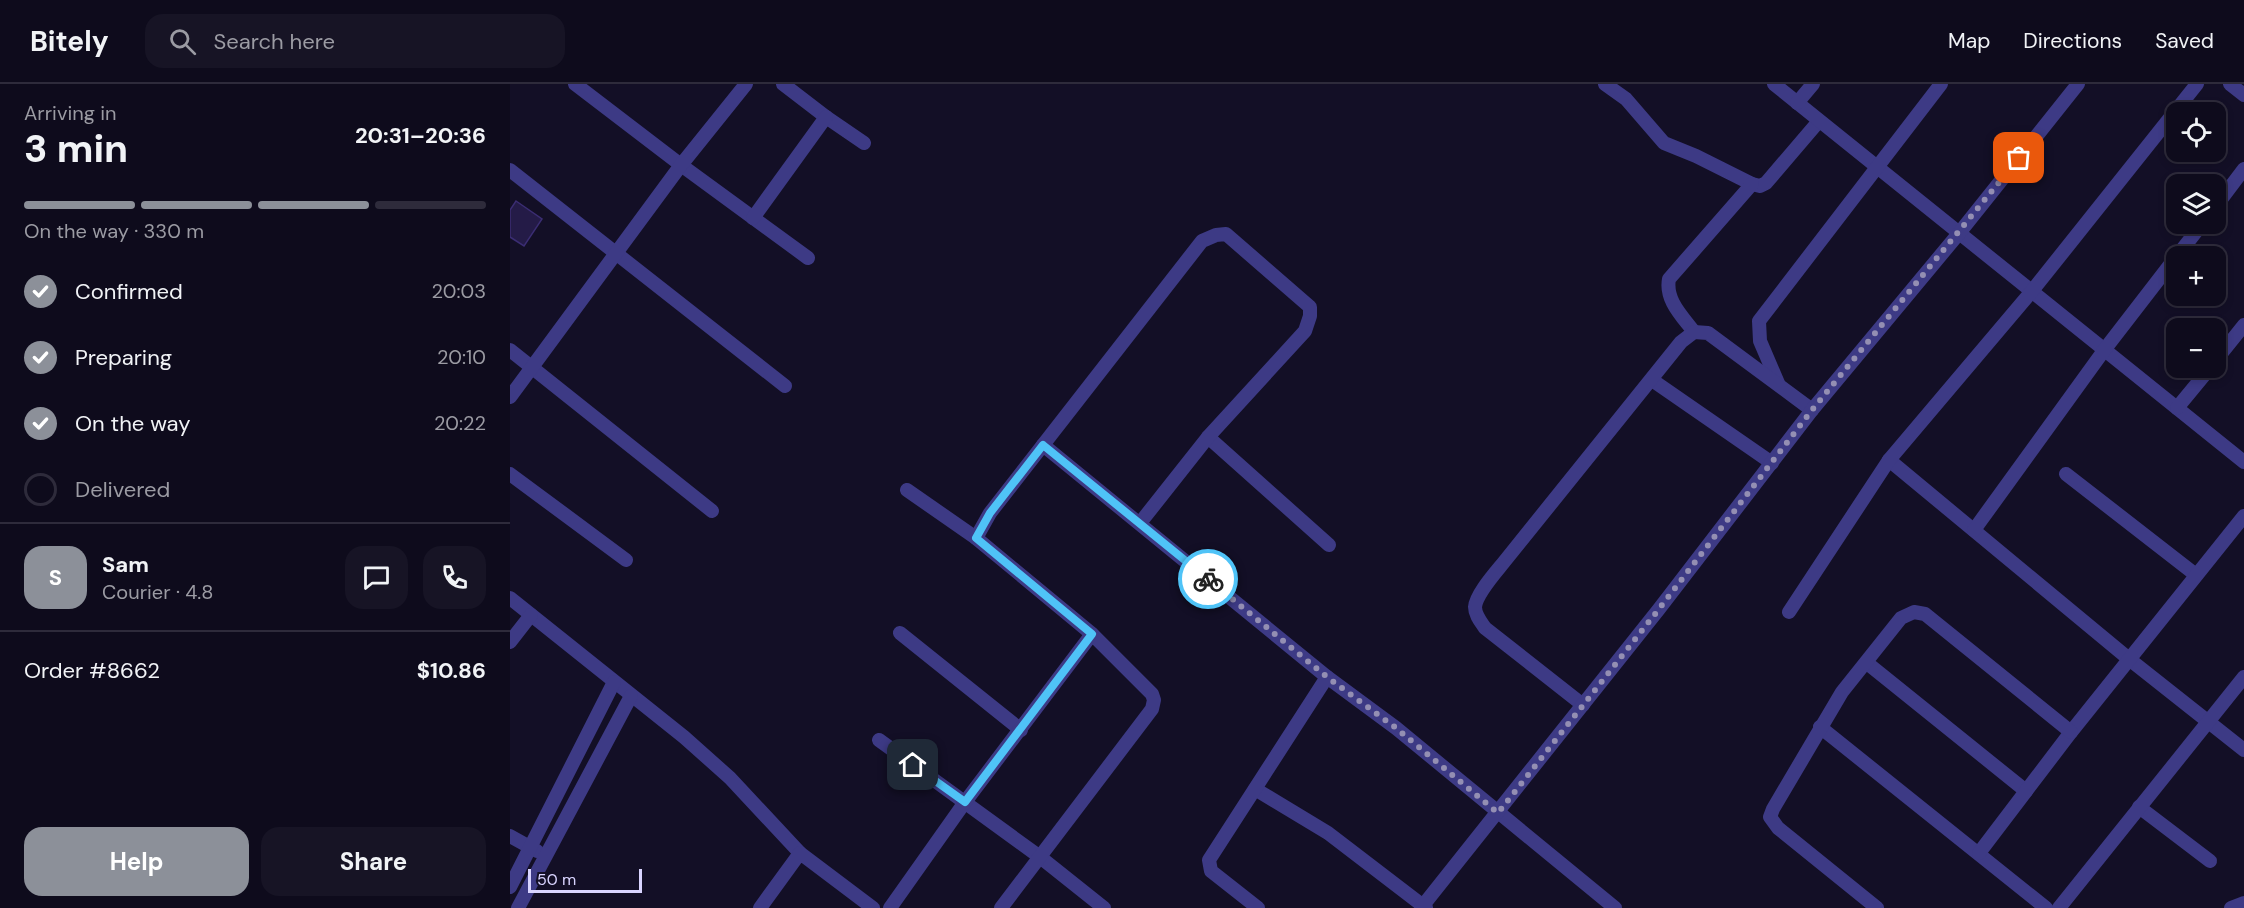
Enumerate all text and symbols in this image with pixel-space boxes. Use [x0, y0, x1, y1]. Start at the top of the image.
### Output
search box [145, 14, 565, 68]
text: Bitely [30, 23, 109, 60]
icon: search [166, 25, 199, 58]
text: Search here [214, 27, 335, 56]
text: Map [1948, 27, 1990, 55]
text: Directions [2023, 27, 2122, 55]
text: Saved [2155, 27, 2214, 55]
text: Arriving in [24, 100, 116, 126]
map controls [2166, 102, 2226, 378]
button: locate [2166, 102, 2226, 162]
text: 20:31–20:36 [355, 121, 486, 150]
text: 3 min [24, 123, 128, 174]
pin [1993, 132, 2044, 183]
icon: bag [2002, 141, 2035, 174]
button: layers [2166, 174, 2226, 234]
text: On the way · 330 m [24, 218, 204, 244]
button: + [2166, 246, 2226, 306]
icon: check [24, 275, 57, 308]
text: Confirmed [75, 277, 183, 306]
text: 20:03 [431, 278, 486, 304]
button: − [2166, 318, 2226, 378]
icon: check [24, 341, 57, 374]
text: Preparing [75, 343, 172, 372]
text: 20:10 [437, 344, 486, 370]
icon: check [24, 407, 57, 440]
text: On the way [75, 409, 190, 438]
text: 20:22 [434, 410, 486, 436]
text: Delivered [75, 475, 170, 504]
button: chat [345, 546, 408, 609]
button: phone [423, 546, 486, 609]
courier [1178, 549, 1238, 609]
text: Sam [102, 550, 149, 579]
text: S [49, 563, 62, 592]
icon: bike [1192, 563, 1225, 596]
text: Courier · 4.8 [102, 579, 213, 605]
text: Order #8662 [24, 656, 160, 685]
text: $10.86 [417, 656, 486, 685]
pin [887, 739, 938, 790]
icon: home [896, 748, 929, 781]
button: Help [24, 827, 249, 896]
button: Share [261, 827, 486, 896]
scale bar [528, 866, 642, 894]
text: 50 m [537, 869, 576, 890]

